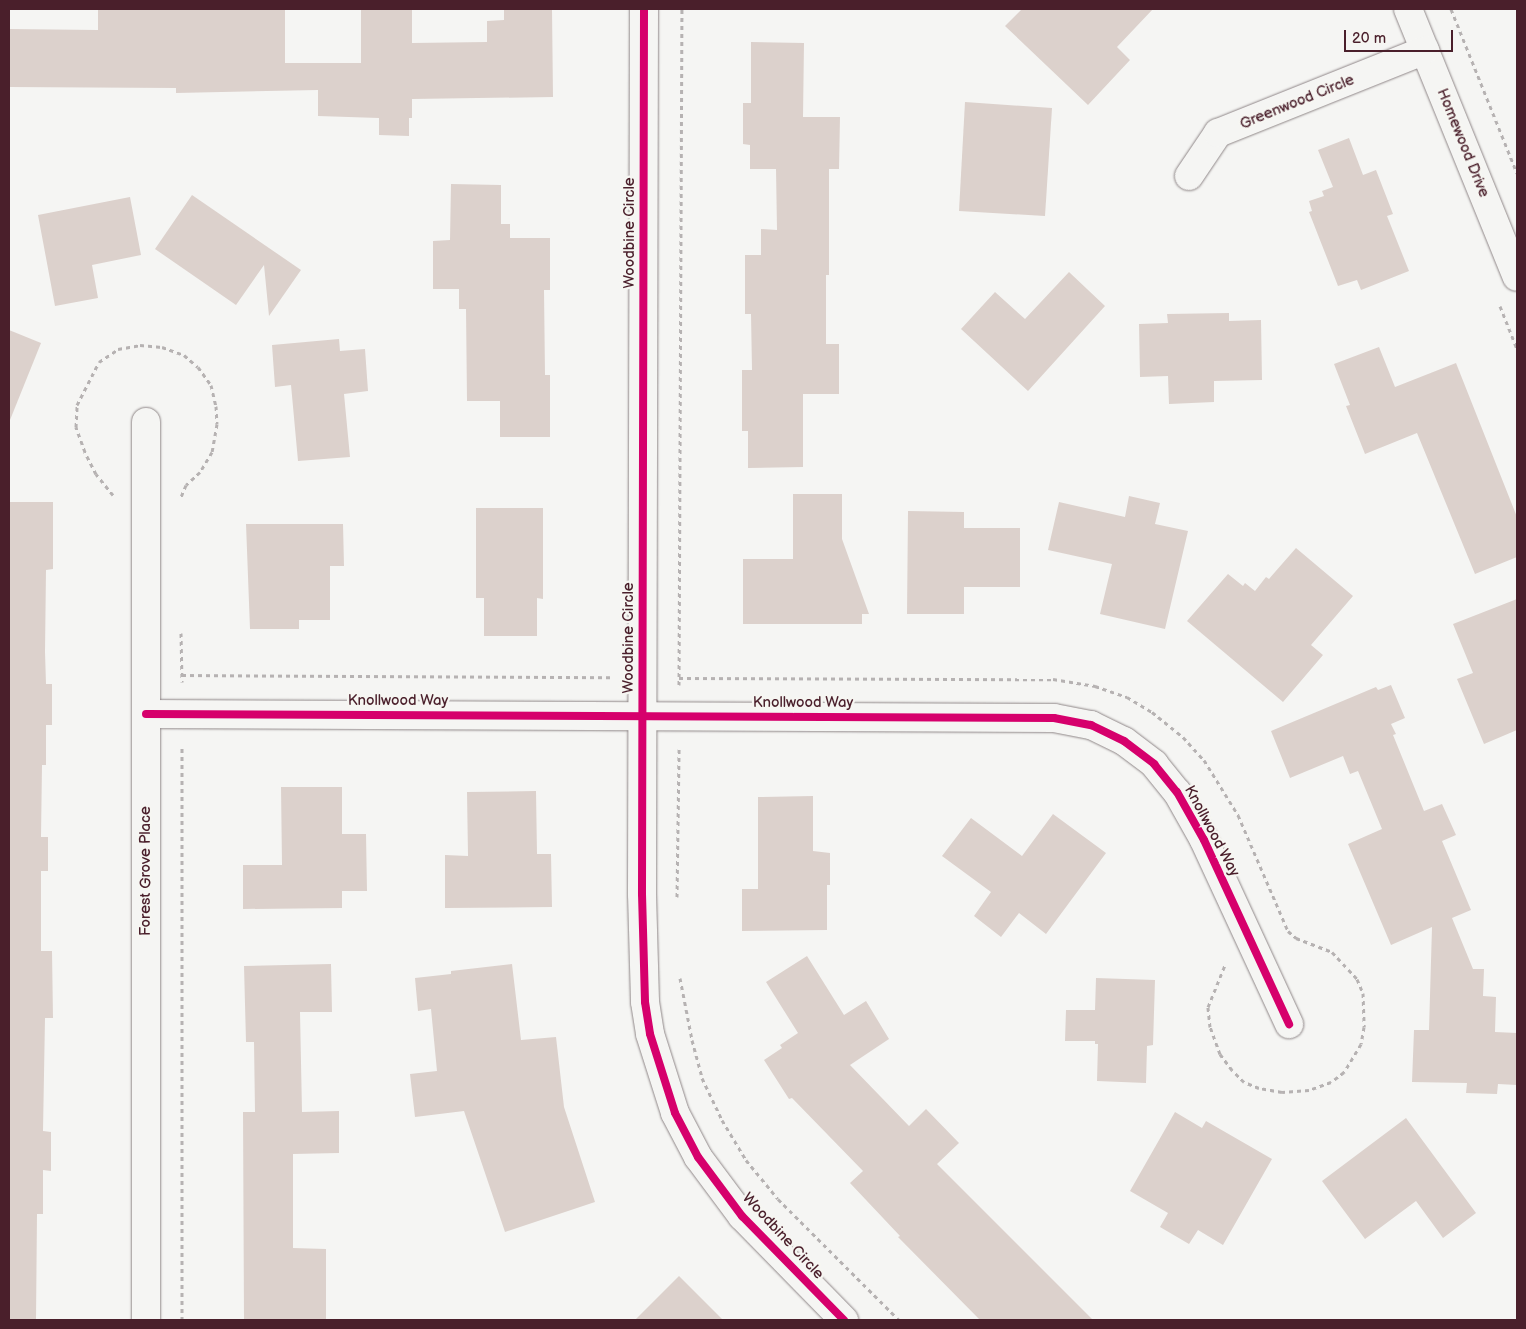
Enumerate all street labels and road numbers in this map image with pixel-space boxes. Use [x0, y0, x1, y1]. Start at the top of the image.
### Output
street label: Greenwood Circle [1237, 71, 1357, 133]
street label: Homewood Drive [1433, 86, 1493, 200]
street label: Woodbine Circle [621, 177, 639, 289]
street label: Woodbine Circle [620, 582, 638, 694]
street label: Knollwood Way [347, 692, 449, 710]
street label: Knollwood Way [752, 694, 854, 712]
street label: Knollwood Way [1180, 782, 1244, 880]
street label: Forest Grove Place [137, 806, 155, 936]
street label: Woodbine Circle [738, 1189, 828, 1283]

